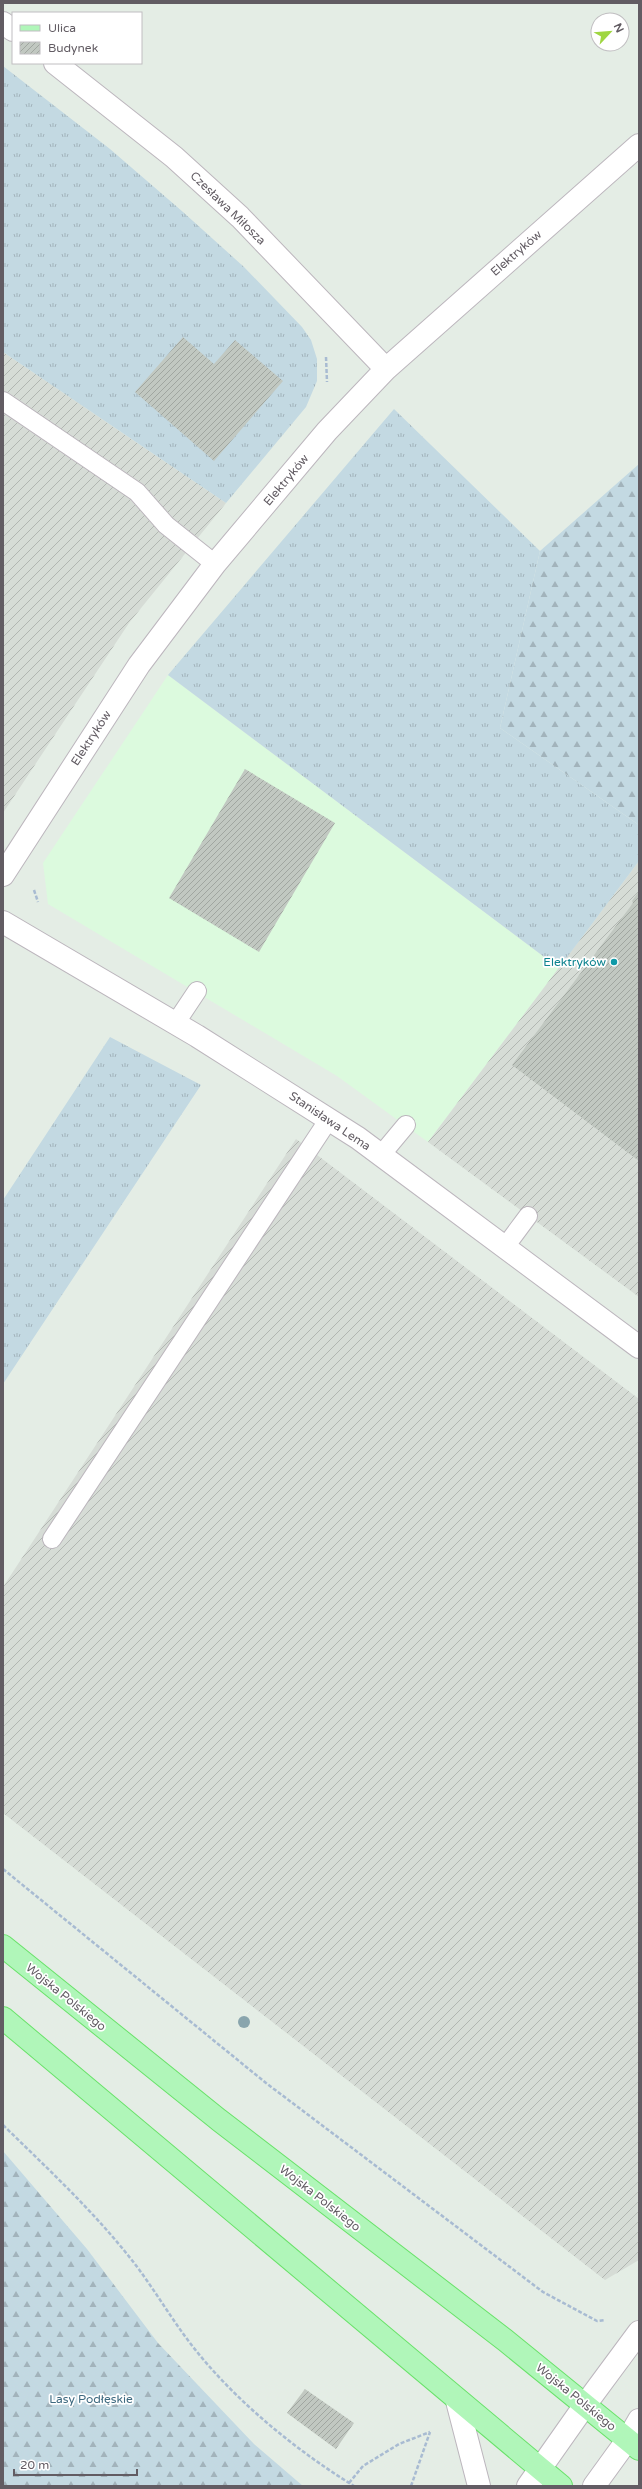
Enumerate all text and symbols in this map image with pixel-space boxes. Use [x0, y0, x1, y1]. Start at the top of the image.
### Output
legend [12, 12, 142, 64]
north arrow [590, 12, 630, 52]
text: Ulica [48, 21, 76, 35]
text: N [611, 21, 626, 35]
text: Budynek [48, 41, 99, 55]
street label: Czesława Miłosza [187, 168, 269, 248]
street label: Elektryków [488, 227, 545, 279]
street label: Elektryków [260, 451, 312, 509]
street label: Elektryków [68, 707, 114, 768]
place label: Elektryków [543, 955, 606, 969]
marker: Elektryków [609, 957, 619, 967]
street label: Stanisława Lema [287, 1089, 373, 1153]
street label: Wojska Polskiego [23, 1960, 109, 2034]
street label: Wojska Polskiego [277, 2162, 363, 2234]
street label: Wojska Polskiego [533, 2360, 619, 2434]
park label: Lasy Podłęskie [49, 2392, 133, 2406]
scale bar [14, 2451, 137, 2477]
text: 20 m [20, 2458, 49, 2472]

